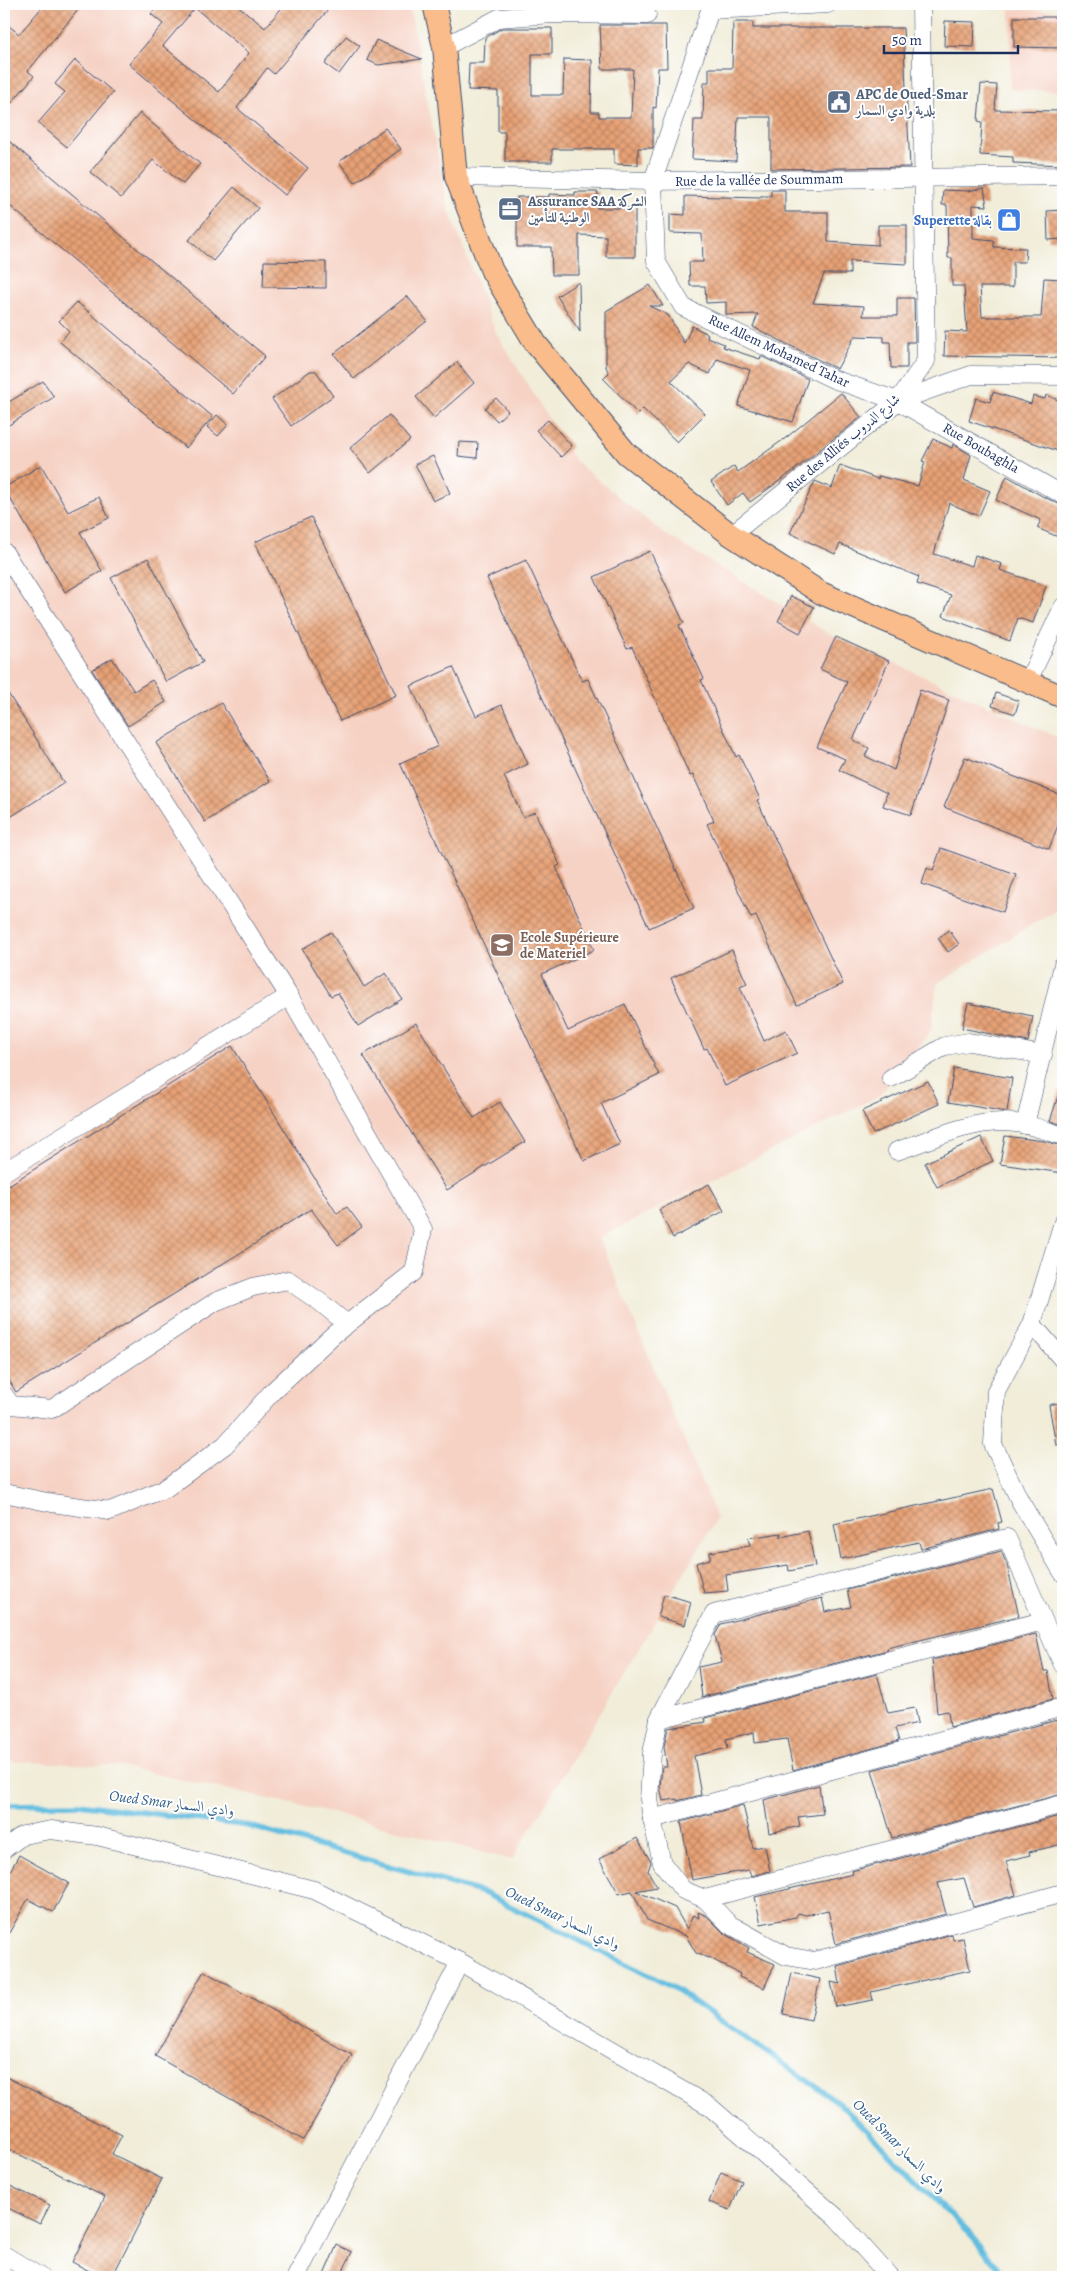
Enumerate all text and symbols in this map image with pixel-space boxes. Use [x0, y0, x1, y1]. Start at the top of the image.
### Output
scale bar [884, 22, 1018, 54]
text: 50 m [892, 30, 922, 50]
place label: APC de Oued-Smar بلدية وادي السمار [854, 85, 968, 122]
public building icon: APC de Oued-Smar بلدية وادي السمار [826, 89, 852, 115]
street label: Rue de la vallée de Soummam [675, 169, 844, 191]
place label: Assurance SAA الشركة الوطنية للتأمين [527, 192, 647, 227]
office icon: Assurance SAA الشركة الوطنية للتأمين [497, 196, 523, 222]
shop icon: Superette بقالة [996, 207, 1022, 233]
place label: Superette بقالة [914, 211, 992, 230]
street label: Rue Allem Mohamed Tahar [705, 310, 853, 392]
street label: Rue des Alliés شارع الدروب [782, 390, 905, 498]
street label: Rue Boubaghla [939, 418, 1023, 478]
place label: Ecole Supérieure de Materiel [520, 928, 619, 963]
school or university icon: Ecole Supérieure de Materiel [489, 932, 515, 958]
water label: Oued Smar وادي السمار [108, 1785, 236, 1823]
water label: Oued Smar وادي السمار [501, 1881, 624, 1956]
water label: Oued Smar وادي السمار [847, 2094, 952, 2199]

